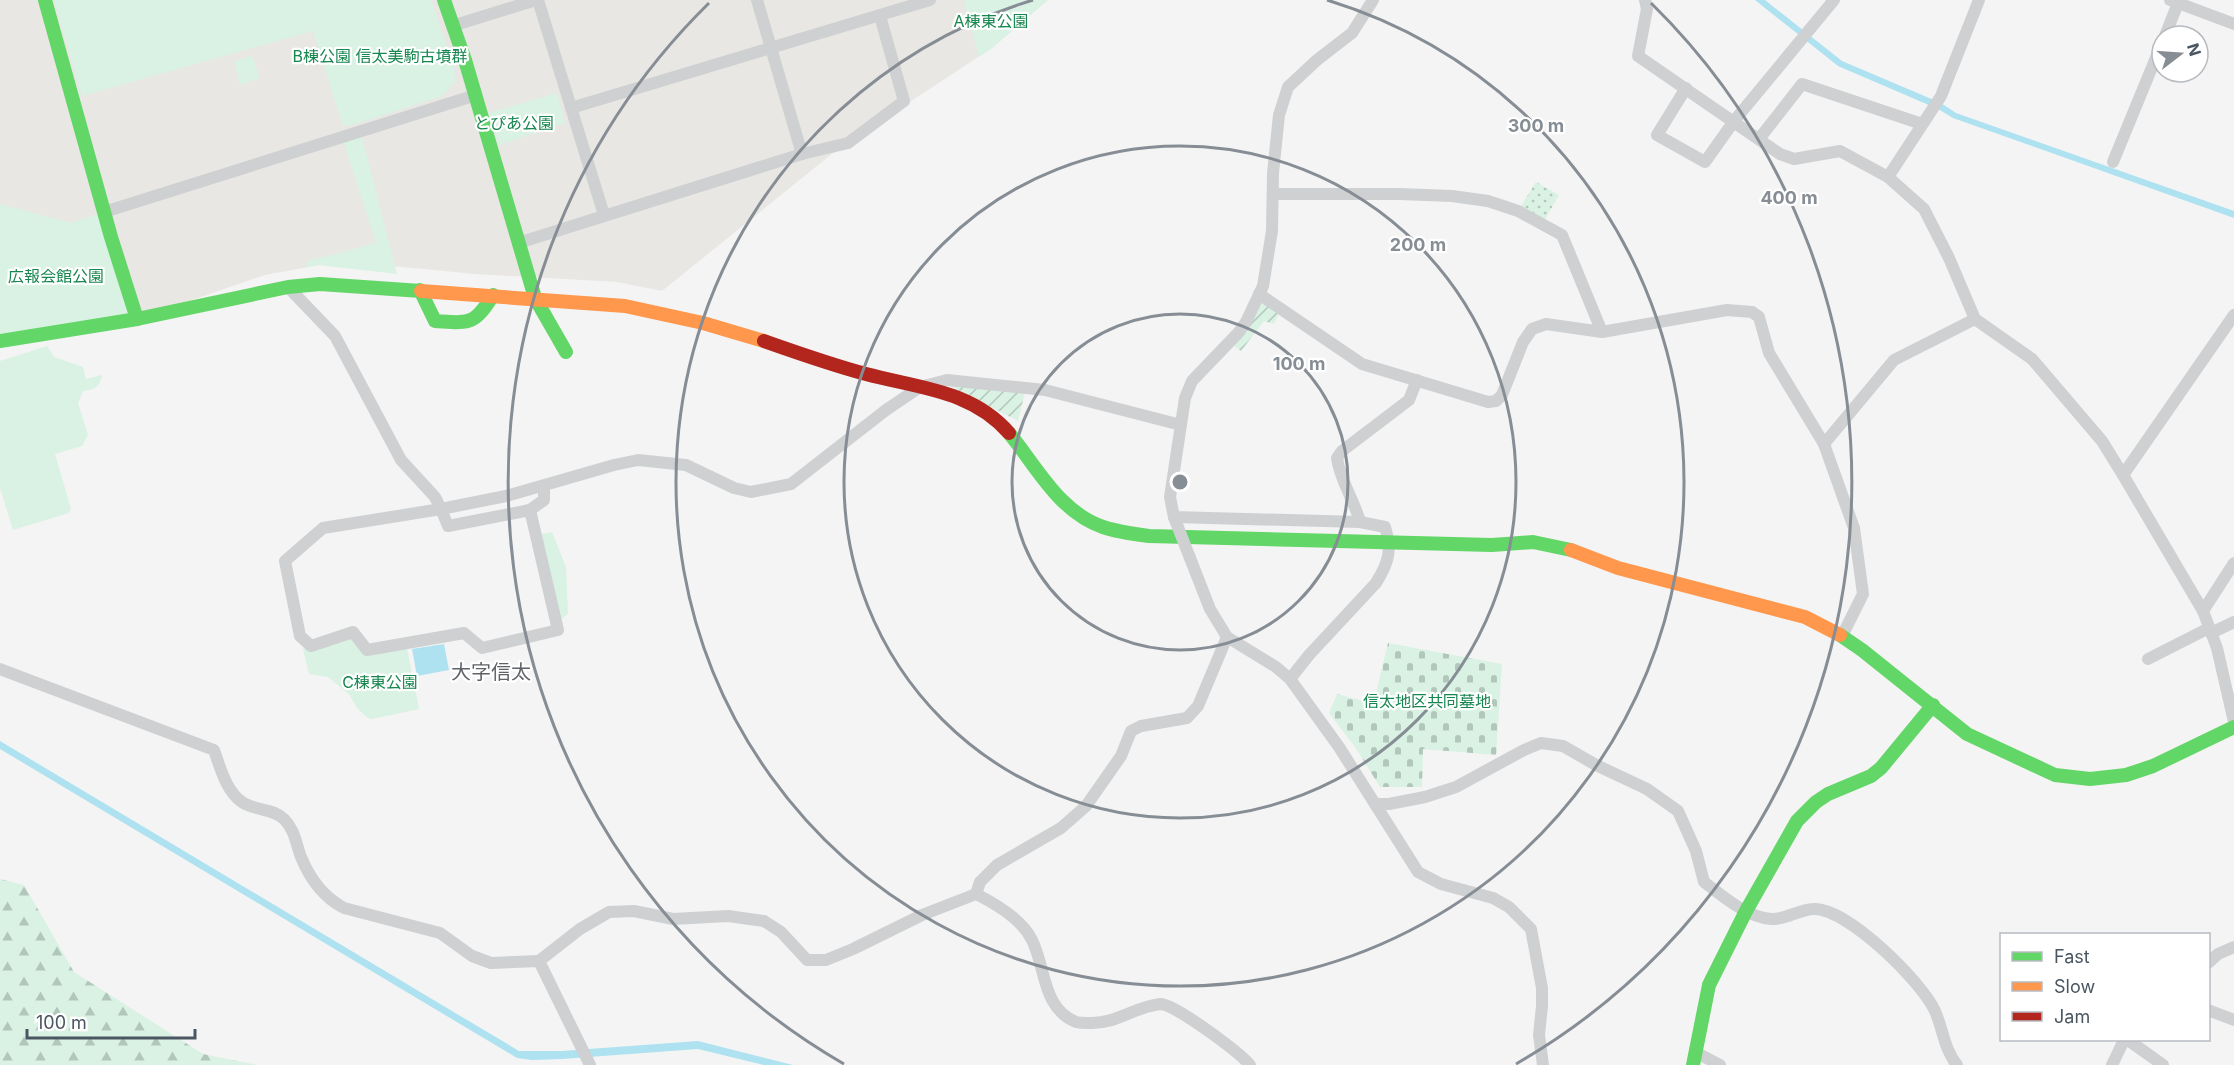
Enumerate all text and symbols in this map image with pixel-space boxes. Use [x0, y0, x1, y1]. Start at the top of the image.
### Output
park label: A棟東公園 [953, 11, 1029, 31]
north arrow [2150, 24, 2210, 84]
text: N [2183, 41, 2206, 58]
park label: B棟公園 信太美駒古墳群 [293, 46, 467, 66]
park label: とぴあ公園 [474, 113, 554, 133]
text: 300 m [1508, 115, 1564, 136]
text: 400 m [1760, 187, 1818, 208]
text: 200 m [1390, 234, 1446, 255]
park label: 広報会館公園 [8, 266, 104, 286]
text: 100 m [1273, 353, 1325, 374]
centre of rings [1170, 472, 1190, 492]
district label: 大字信太 [451, 660, 531, 684]
park label: C棟東公園 [342, 672, 418, 692]
park label: 信太地区共同墓地 [1363, 691, 1491, 711]
legend [2000, 933, 2210, 1041]
text: Fast [2054, 946, 2090, 967]
text: Slow [2054, 976, 2095, 997]
scale bar [27, 1002, 195, 1040]
text: Jam [2054, 1006, 2090, 1027]
text: 100 m [36, 1012, 87, 1033]

